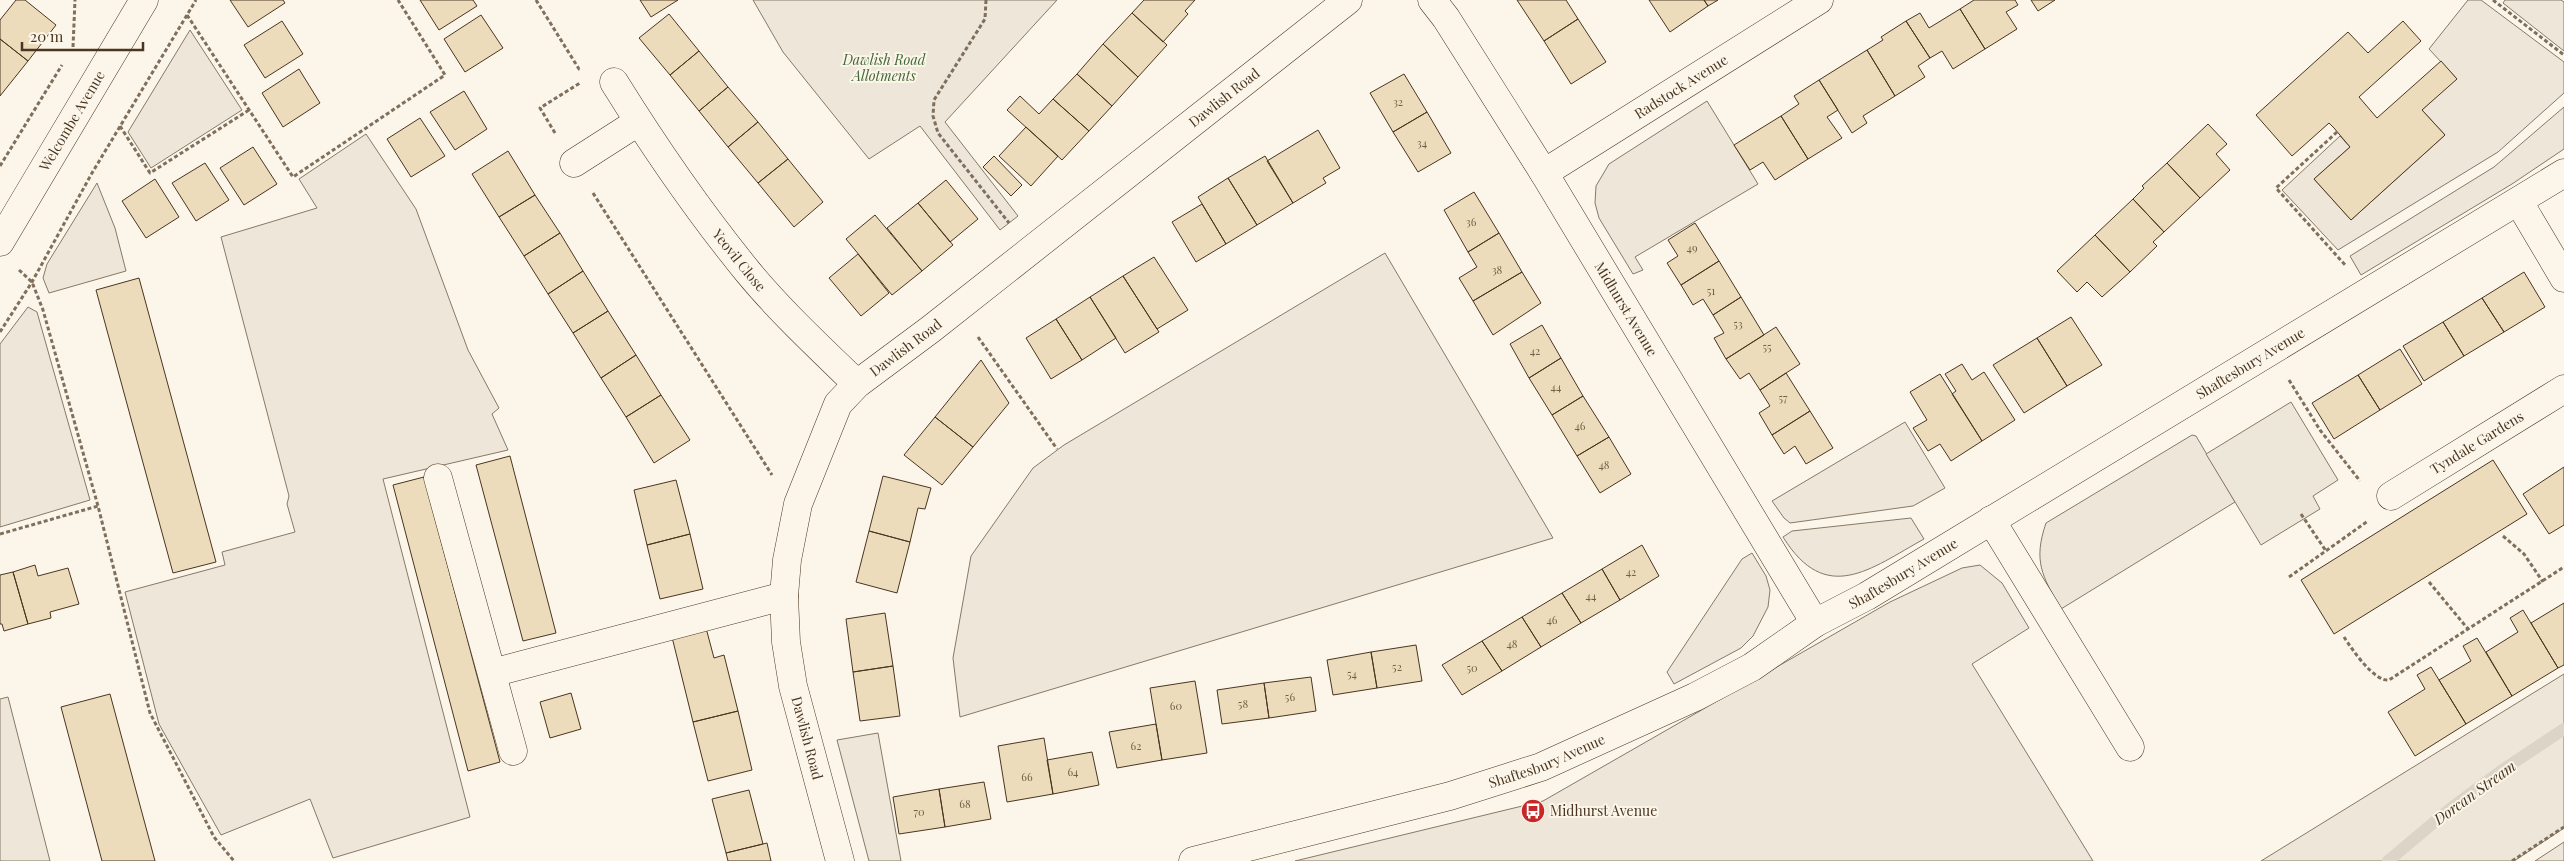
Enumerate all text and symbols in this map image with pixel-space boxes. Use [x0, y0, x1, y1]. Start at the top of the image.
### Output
scale bar [22, 20, 144, 52]
text: 20 m [30, 26, 64, 46]
park label: Dawlish Road Allotments [842, 50, 926, 85]
street label: Radstock Avenue [1631, 50, 1731, 123]
street label: Dawlish Road [1185, 63, 1263, 131]
street label: Welcombe Avenue [34, 67, 109, 175]
house number: 32 [1393, 94, 1403, 109]
house number: 34 [1417, 135, 1428, 150]
house number: 36 [1466, 214, 1477, 229]
street label: Yeovil Close [708, 224, 770, 295]
house number: 49 [1686, 240, 1698, 255]
street label: Midhurst Avenue [1591, 258, 1662, 360]
house number: 38 [1492, 262, 1503, 277]
house number: 51 [1707, 283, 1715, 298]
street label: Dawlish Road [865, 314, 945, 380]
house number: 53 [1733, 316, 1743, 331]
street label: Shaftesbury Avenue [2192, 323, 2308, 403]
house number: 55 [1762, 339, 1772, 354]
house number: 42 [1530, 343, 1540, 358]
house number: 44 [1551, 379, 1562, 394]
house number: 57 [1778, 390, 1788, 405]
street label: Tyndale Gardens [2426, 406, 2527, 478]
house number: 46 [1574, 418, 1586, 433]
house number: 48 [1598, 457, 1610, 472]
street label: Shaftesbury Avenue [1845, 533, 1961, 613]
house number: 42 [1626, 564, 1636, 579]
house number: 44 [1586, 588, 1597, 603]
house number: 46 [1546, 612, 1558, 627]
house number: 48 [1506, 636, 1518, 651]
house number: 52 [1392, 659, 1402, 674]
house number: 50 [1466, 660, 1478, 675]
house number: 54 [1347, 666, 1358, 681]
house number: 56 [1285, 689, 1295, 704]
street label: Dawlish Road [787, 694, 828, 782]
house number: 58 [1238, 696, 1248, 711]
house number: 60 [1170, 698, 1183, 713]
street label: Shaftesbury Avenue [1486, 729, 1608, 792]
house number: 62 [1131, 738, 1141, 753]
water label: Dorcan Stream [2429, 756, 2520, 829]
house number: 64 [1067, 764, 1079, 779]
house number: 66 [1021, 769, 1033, 784]
house number: 68 [959, 796, 971, 811]
bus stop icon: Midhurst Avenue [1520, 798, 1546, 824]
place label: Midhurst Avenue [1550, 801, 1657, 820]
house number: 70 [913, 804, 925, 819]

